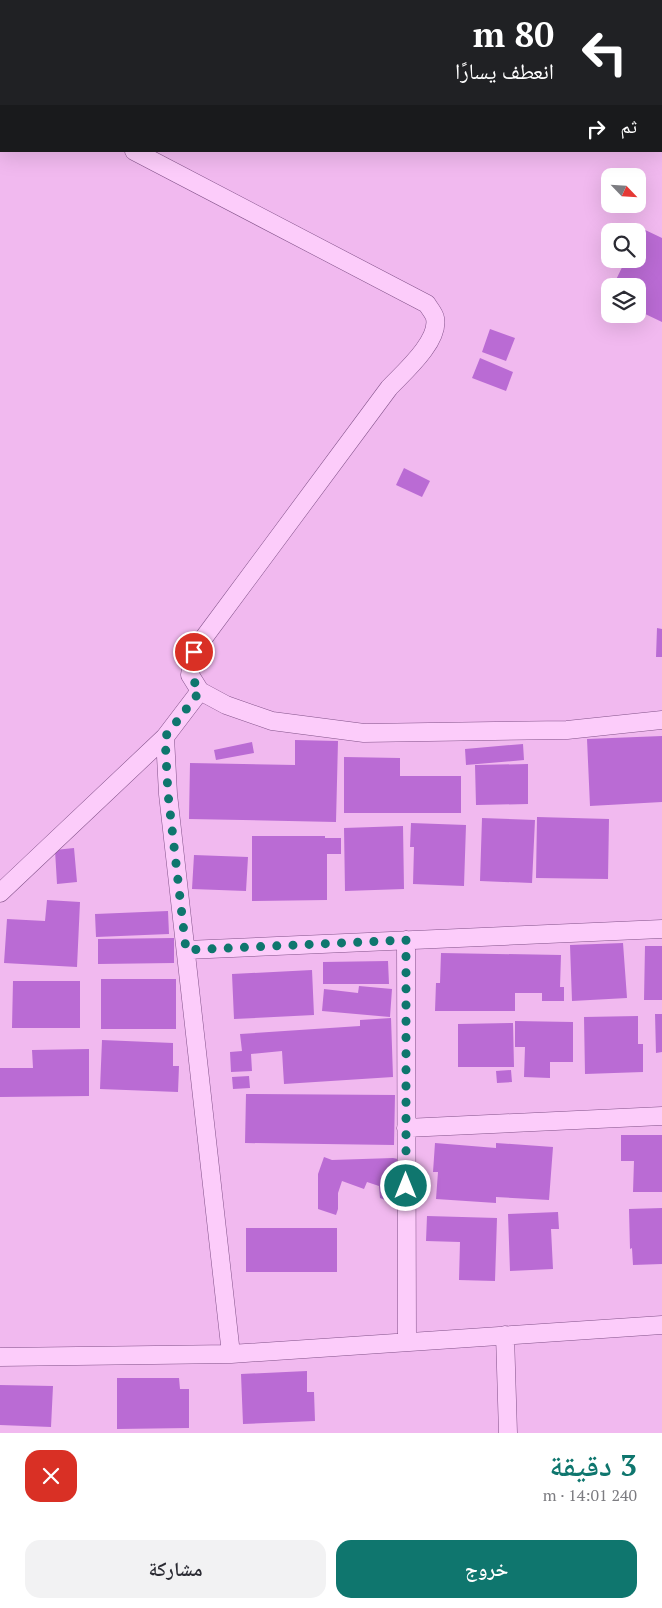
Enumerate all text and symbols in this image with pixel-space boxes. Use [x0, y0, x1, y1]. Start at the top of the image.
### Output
text: 80 m [473, 11, 554, 57]
icon: left [572, 20, 637, 85]
text: انعطف يسارًا [455, 56, 554, 85]
text: ثم [620, 113, 637, 138]
icon: right [582, 115, 610, 143]
north arrow [601, 168, 646, 212]
map controls [601, 168, 646, 323]
button: search [601, 223, 646, 268]
button: layers [601, 278, 646, 323]
pin [173, 631, 215, 673]
icon: arrive [180, 638, 208, 666]
position arrow [379, 1159, 431, 1211]
text: 3 دقيقة [550, 1445, 637, 1485]
button: close [25, 1450, 77, 1502]
text: 240 m · 14:01 [543, 1484, 637, 1506]
button: مشاركة [25, 1540, 326, 1598]
button: خروج [336, 1540, 637, 1598]

